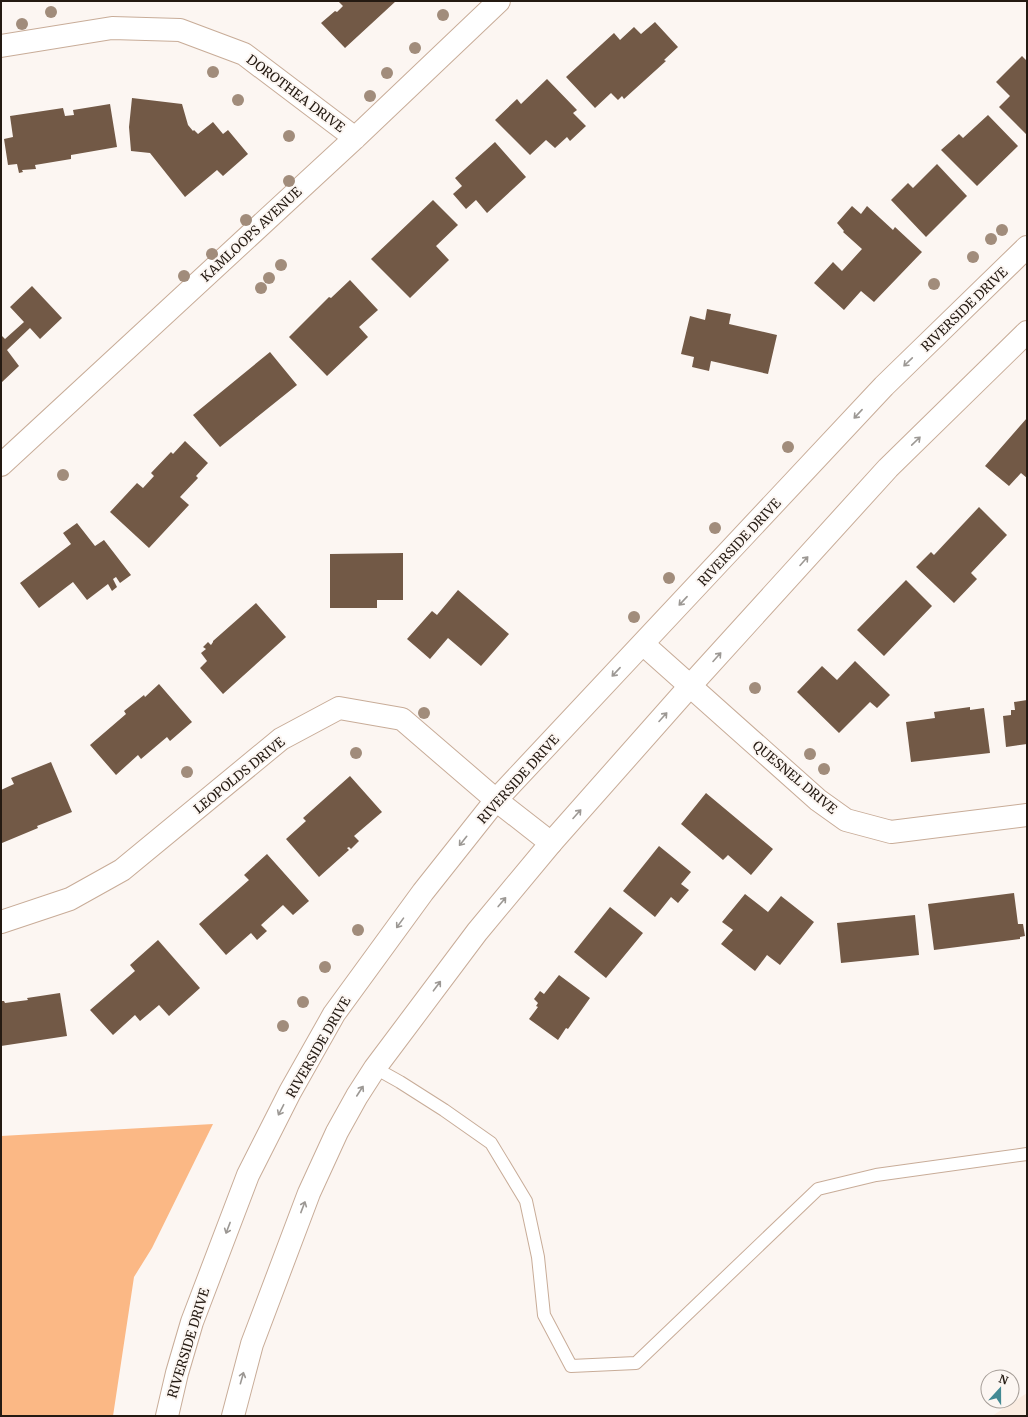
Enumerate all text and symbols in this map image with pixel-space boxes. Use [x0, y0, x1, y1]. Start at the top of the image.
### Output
street label: DOROTHEA DRIVE [243, 51, 349, 136]
street label: KAMLOOPS AVENUE [197, 183, 306, 285]
street label: RIVERSIDE DRIVE [917, 263, 1012, 355]
one-way arrow [903, 357, 913, 367]
one-way arrow [853, 409, 862, 419]
one-way arrow [911, 436, 921, 446]
street label: RIVERSIDE DRIVE [694, 494, 785, 590]
one-way arrow [799, 556, 808, 566]
one-way arrow [678, 596, 688, 606]
one-way arrow [712, 652, 721, 662]
one-way arrow [612, 667, 621, 677]
one-way arrow [658, 712, 667, 722]
street label: RIVERSIDE DRIVE [474, 731, 563, 827]
street label: LEOPOLDS DRIVE [190, 733, 289, 817]
street label: QUESNEL DRIVE [749, 737, 841, 818]
one-way arrow [572, 809, 581, 819]
one-way arrow [459, 836, 468, 846]
one-way arrow [498, 897, 507, 908]
one-way arrow [396, 917, 404, 928]
one-way arrow [433, 980, 441, 991]
street label: RIVERSIDE DRIVE [283, 993, 355, 1101]
one-way arrow [356, 1085, 365, 1096]
one-way arrow [277, 1104, 285, 1116]
one-way arrow [300, 1202, 308, 1214]
one-way arrow [223, 1222, 231, 1234]
street label: RIVERSIDE DRIVE [164, 1285, 213, 1400]
north arrow [980, 1369, 1020, 1409]
one-way arrow [239, 1372, 246, 1385]
text: N [997, 1372, 1010, 1388]

